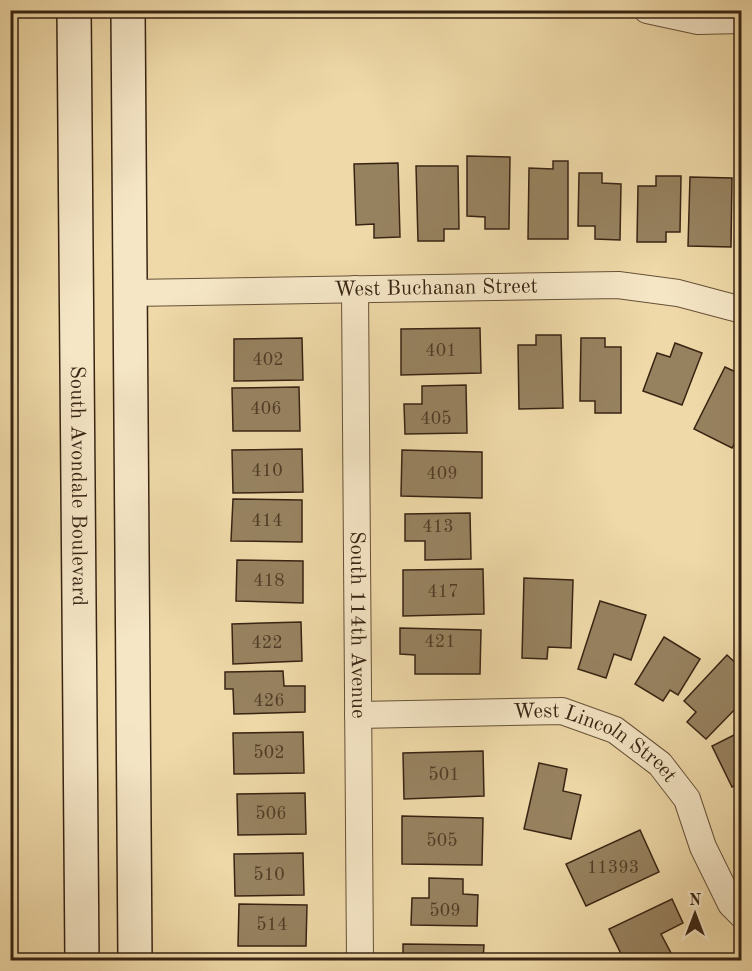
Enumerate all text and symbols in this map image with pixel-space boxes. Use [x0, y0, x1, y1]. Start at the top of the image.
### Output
street label: West Buchanan Street [334, 276, 538, 300]
house number: 401 [425, 342, 457, 360]
house number: 402 [252, 351, 284, 369]
street label: South Avondale Boulevard [66, 366, 90, 606]
house number: 406 [250, 400, 282, 418]
house number: 405 [420, 410, 452, 428]
house number: 410 [251, 462, 283, 480]
house number: 409 [426, 465, 458, 483]
house number: 414 [251, 512, 283, 530]
house number: 413 [422, 518, 454, 536]
street label: South 114th Avenue [346, 531, 369, 719]
house number: 418 [253, 572, 285, 590]
house number: 417 [427, 583, 459, 601]
house number: 421 [424, 633, 456, 651]
house number: 422 [251, 634, 283, 652]
house number: 426 [253, 692, 285, 710]
street label: West Lincoln Street [513, 700, 681, 786]
house number: 502 [253, 744, 285, 762]
house number: 501 [428, 766, 460, 784]
house number: 506 [255, 805, 287, 823]
house number: 505 [426, 832, 458, 850]
house number: 11393 [587, 859, 639, 877]
house number: 510 [253, 866, 285, 884]
north arrow [665, 884, 725, 944]
text: N [689, 893, 702, 909]
house number: 509 [429, 902, 461, 920]
house number: 514 [256, 916, 288, 934]

